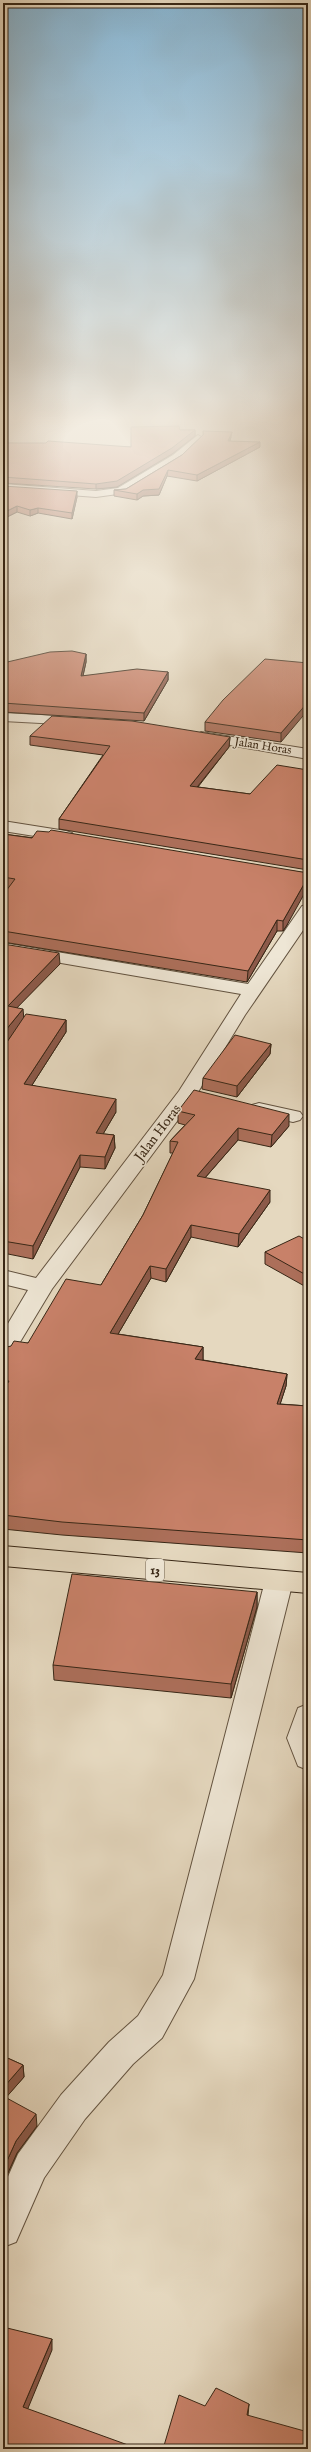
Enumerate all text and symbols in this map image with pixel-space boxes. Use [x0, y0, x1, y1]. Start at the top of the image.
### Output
street label: Jalan Horas [231, 734, 293, 759]
street label: Jalan Horas [129, 1101, 185, 1167]
road number: 13 [146, 1559, 164, 1581]

